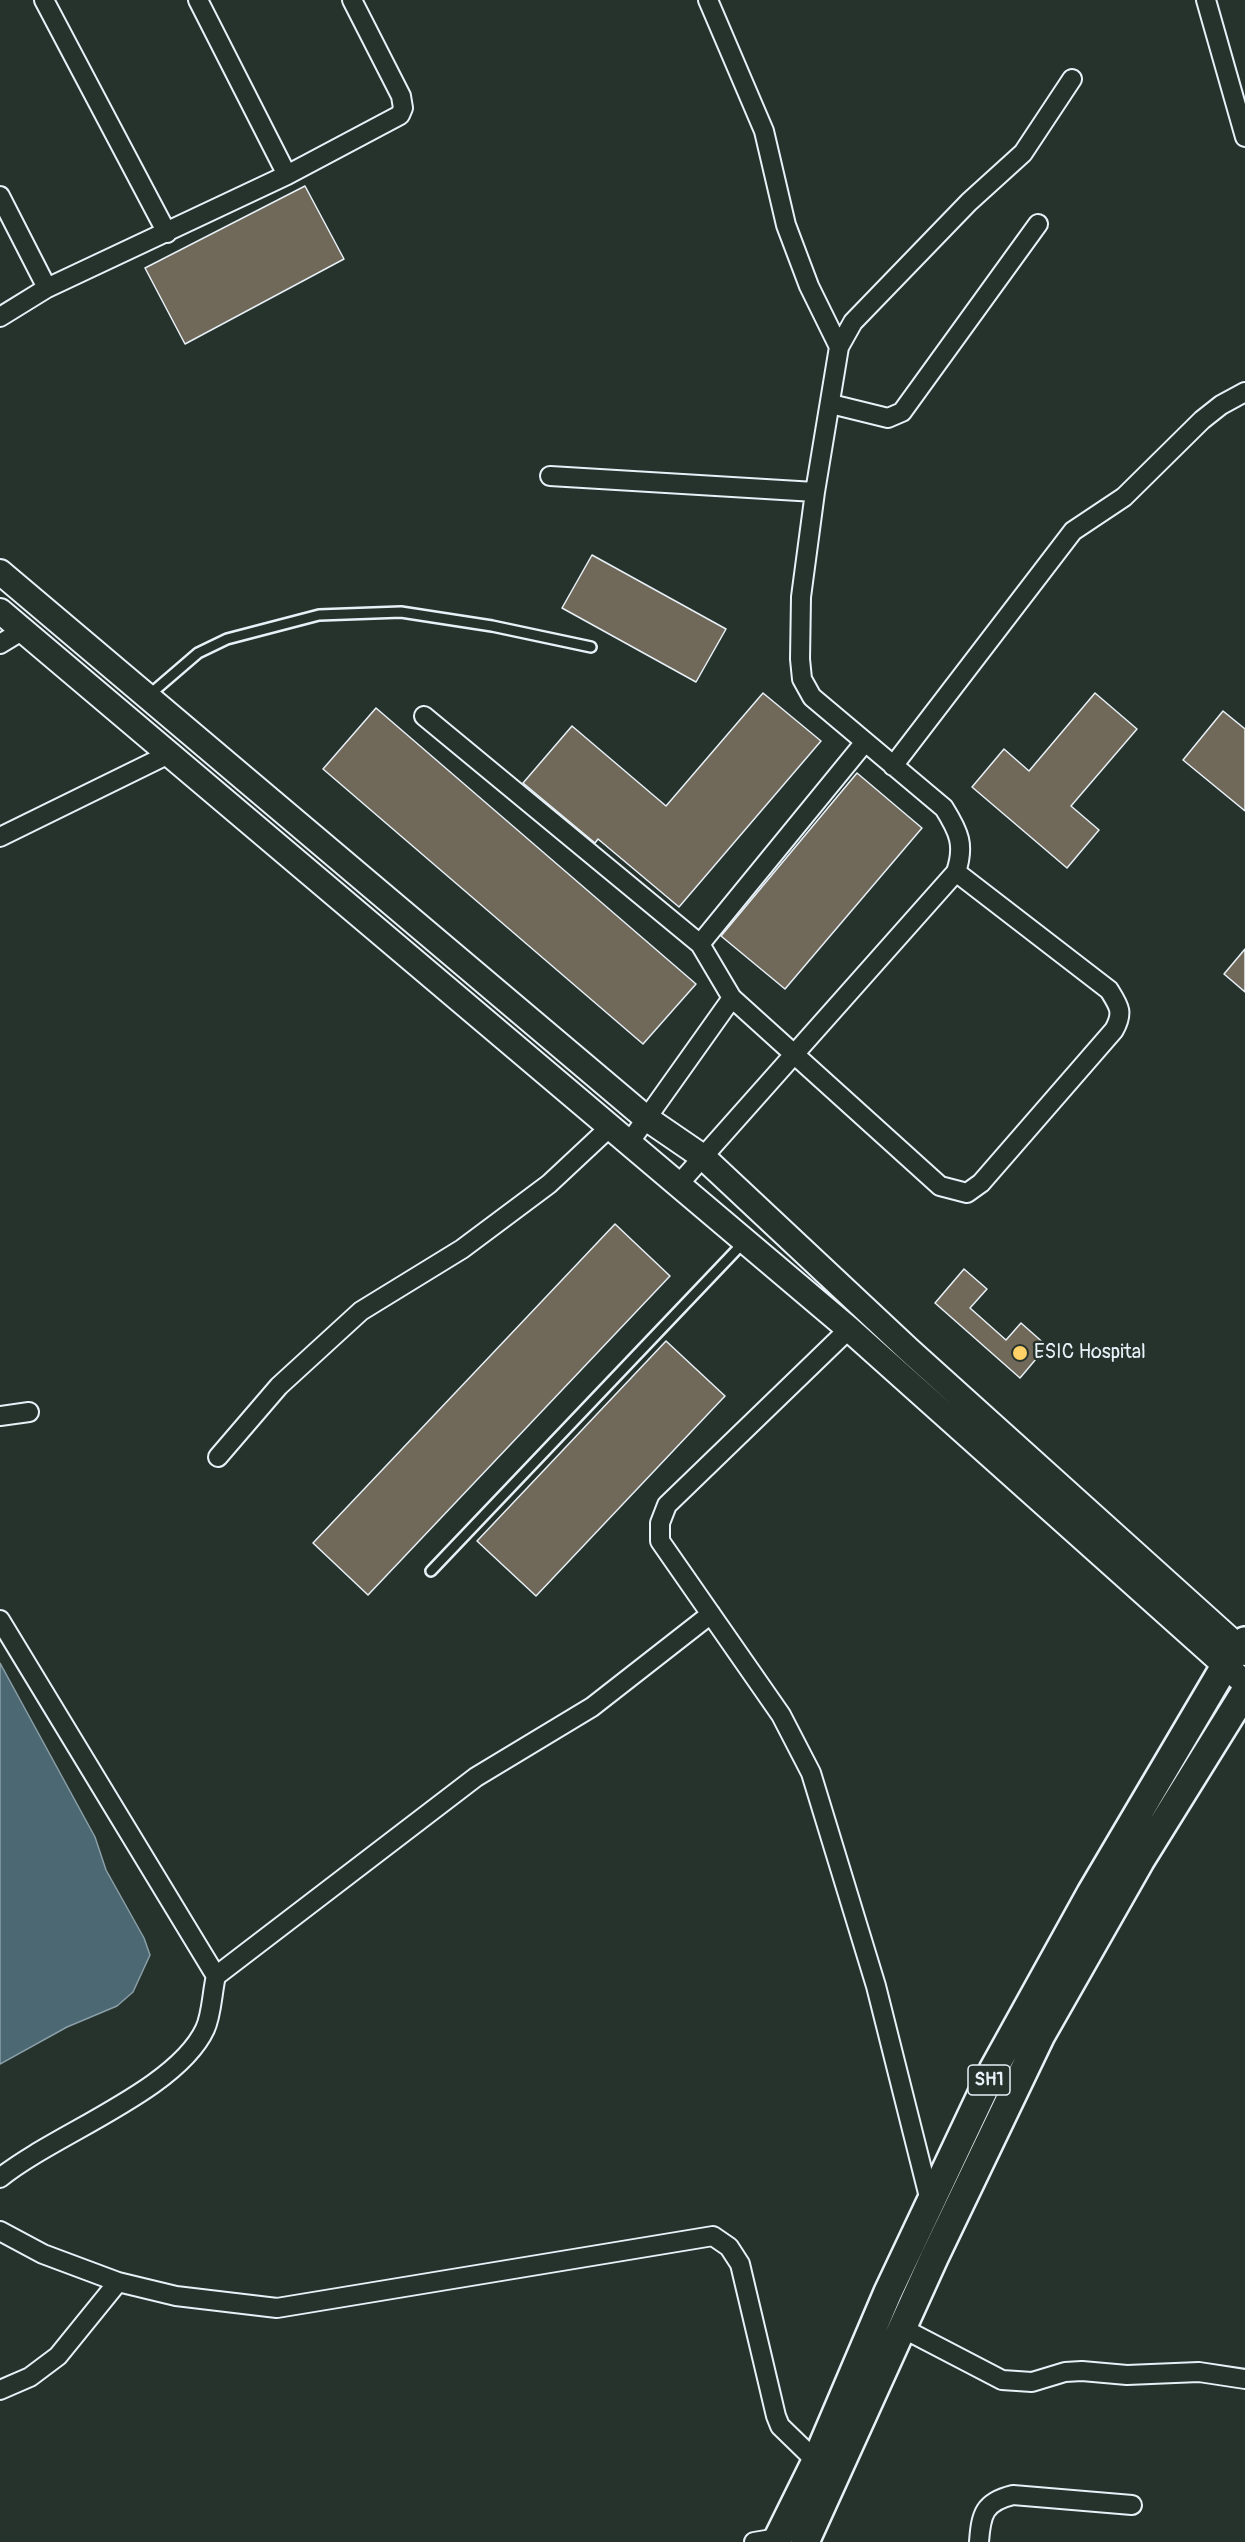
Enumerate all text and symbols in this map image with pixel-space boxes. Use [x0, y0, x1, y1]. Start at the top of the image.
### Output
place label: ESIC Hospital [1034, 1341, 1146, 1365]
marker: ESIC Hospital [1011, 1344, 1029, 1362]
road number: SH1 [968, 2065, 1010, 2095]

